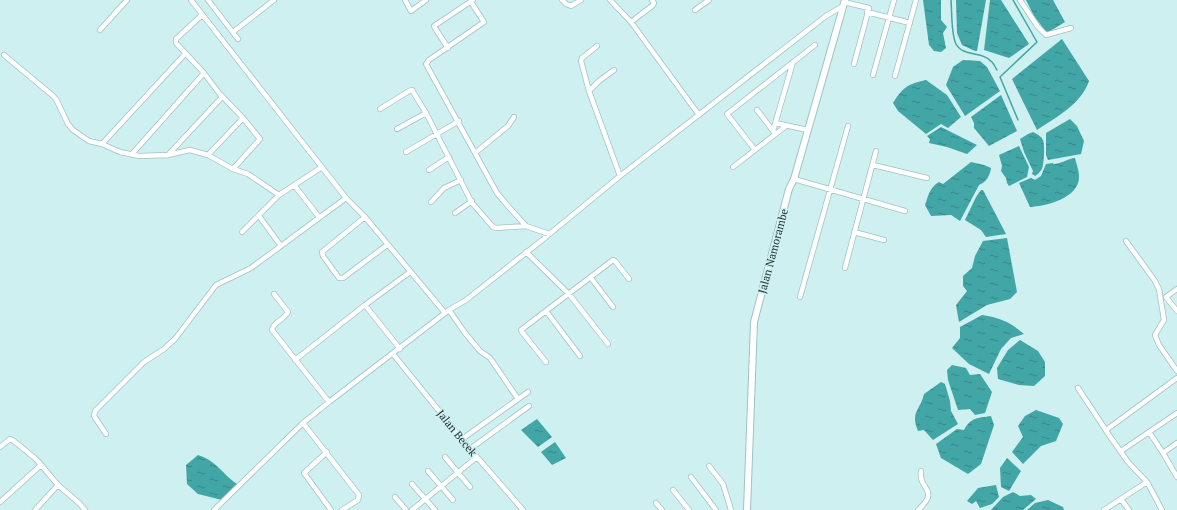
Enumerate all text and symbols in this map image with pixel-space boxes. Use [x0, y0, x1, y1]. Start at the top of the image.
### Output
street label: Jalan Namorambe [755, 207, 791, 295]
street label: Jalan Becek [434, 407, 480, 459]

